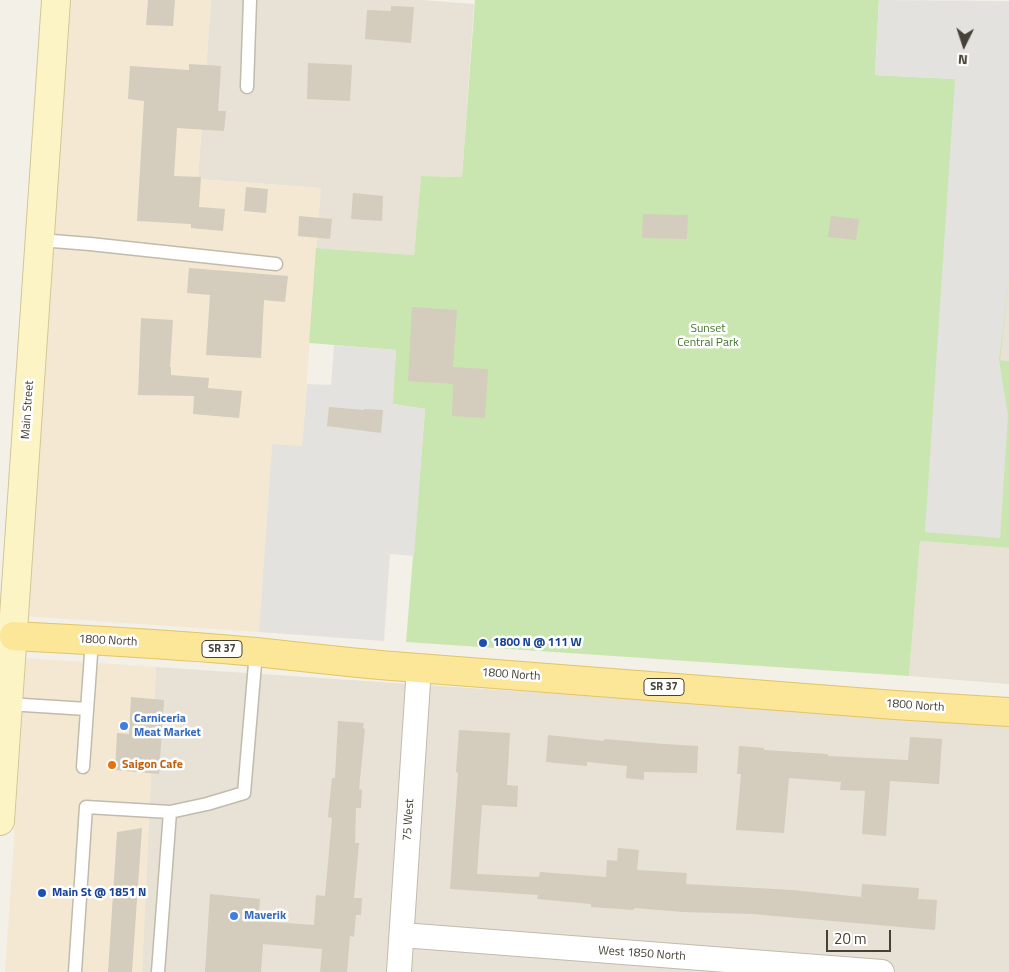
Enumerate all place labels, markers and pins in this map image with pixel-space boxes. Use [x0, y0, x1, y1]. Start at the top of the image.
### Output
place label: 1800 N @ 111 W [493, 636, 582, 650]
marker: 1800 N @ 111 W [477, 637, 489, 649]
place label: Carniceria Meat Market [134, 712, 201, 740]
marker: Carniceria Meat Market [118, 720, 130, 732]
place label: Saigon Cafe [122, 758, 183, 772]
marker: Saigon Cafe [106, 759, 118, 771]
place label: Main St @ 1851 N [52, 886, 146, 900]
marker: Main St @ 1851 N [36, 887, 48, 899]
place label: Maverik [244, 909, 286, 923]
marker: Maverik [228, 910, 240, 922]

